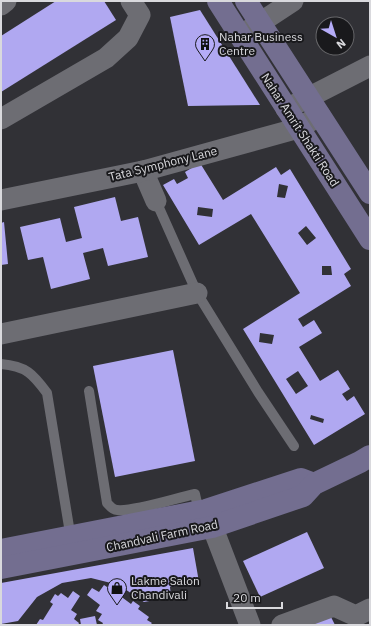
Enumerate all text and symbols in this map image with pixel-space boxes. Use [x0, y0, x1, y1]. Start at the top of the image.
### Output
north arrow [315, 16, 355, 56]
place label: Nahar Business Centre [219, 29, 303, 58]
building icon: Nahar Business Centre [194, 33, 216, 61]
text: N [334, 36, 349, 52]
street label: Nahar Amrit Shakti Road [258, 70, 343, 189]
street label: Tata Symphony Lane [107, 143, 219, 184]
street label: Chandvali Farm Road [105, 516, 219, 555]
place label: Lakme Salon Chandivali [131, 573, 200, 602]
shop icon: Lakme Salon Chandivali [106, 577, 128, 605]
scale bar [227, 584, 282, 610]
text: 20 m [233, 590, 261, 605]

